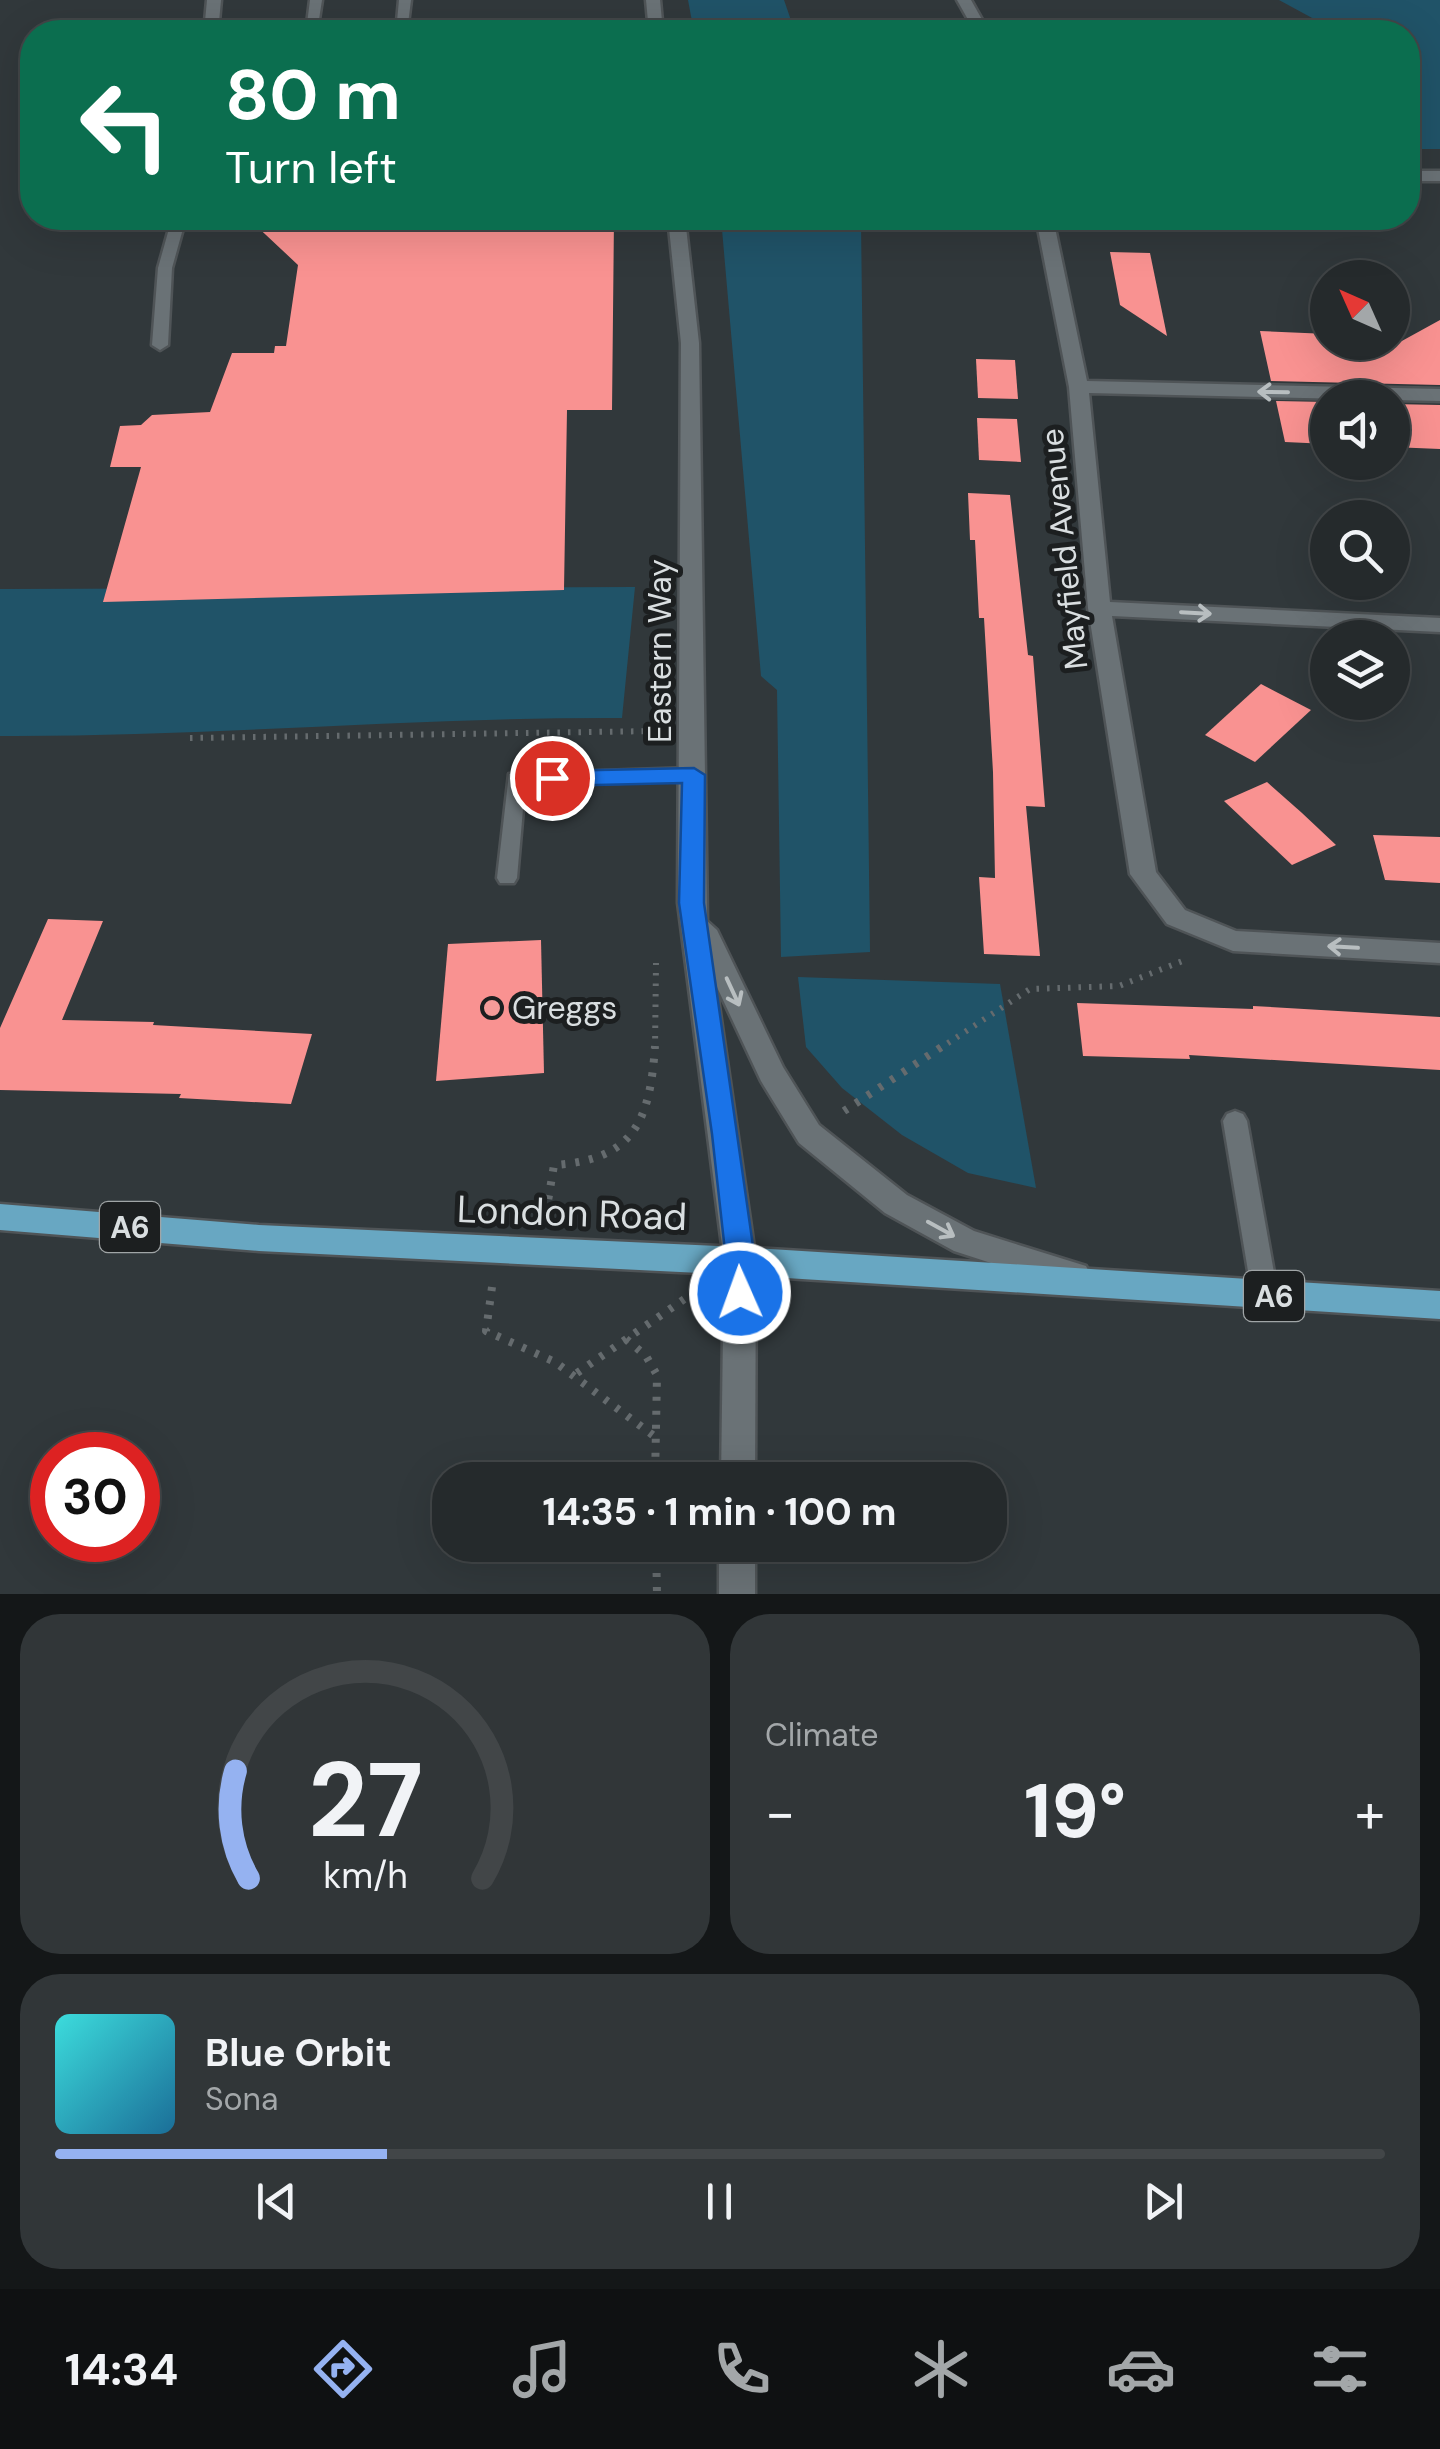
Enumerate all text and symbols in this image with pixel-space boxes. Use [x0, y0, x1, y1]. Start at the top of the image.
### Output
text: 80 m [225, 50, 401, 141]
icon: left [60, 60, 190, 190]
text: Turn left [225, 138, 397, 197]
north arrow [1310, 260, 1410, 360]
map controls [1310, 260, 1410, 720]
button: sound [1310, 380, 1410, 480]
one-way arrow [1257, 382, 1289, 401]
street label: Mayfield Avenue [1030, 426, 1098, 672]
button: search [1310, 500, 1410, 600]
street label: Eastern Way [639, 559, 681, 743]
one-way arrow [1179, 604, 1212, 623]
button: layers [1310, 620, 1410, 720]
pin [510, 736, 595, 821]
icon: arrive [525, 751, 580, 806]
one-way arrow [1327, 937, 1359, 956]
one-way arrow [724, 976, 743, 1006]
place label: Greggs [512, 987, 617, 1029]
marker: Greggs [481, 997, 503, 1019]
street label: London Road [456, 1184, 688, 1242]
road number: A6 [100, 1202, 160, 1252]
one-way arrow [925, 1220, 955, 1240]
position arrow [688, 1241, 792, 1345]
road number: A6 [1244, 1271, 1304, 1321]
speed limit sign: 30 [30, 1432, 160, 1562]
text: 14:35 · 1 min · 100 m [542, 1487, 897, 1537]
text: Climate [765, 1714, 879, 1756]
text: 27 [307, 1733, 423, 1868]
text: 19° [1024, 1763, 1126, 1860]
text: − [765, 1777, 795, 1849]
text: + [1355, 1777, 1385, 1849]
text: km/h [323, 1853, 407, 1899]
text: Blue Orbit [205, 2028, 392, 2078]
text: Sona [205, 2078, 278, 2120]
icon: previous [249, 2174, 304, 2229]
icon: pause [692, 2174, 747, 2229]
icon: next [1136, 2174, 1191, 2229]
icon: directions [308, 2334, 378, 2404]
icon: music [507, 2334, 577, 2404]
icon: phone [707, 2334, 777, 2404]
icon: climate [906, 2334, 976, 2404]
icon: car [1106, 2334, 1176, 2404]
icon: filters [1305, 2334, 1375, 2404]
text: 14:34 [65, 2340, 178, 2399]

